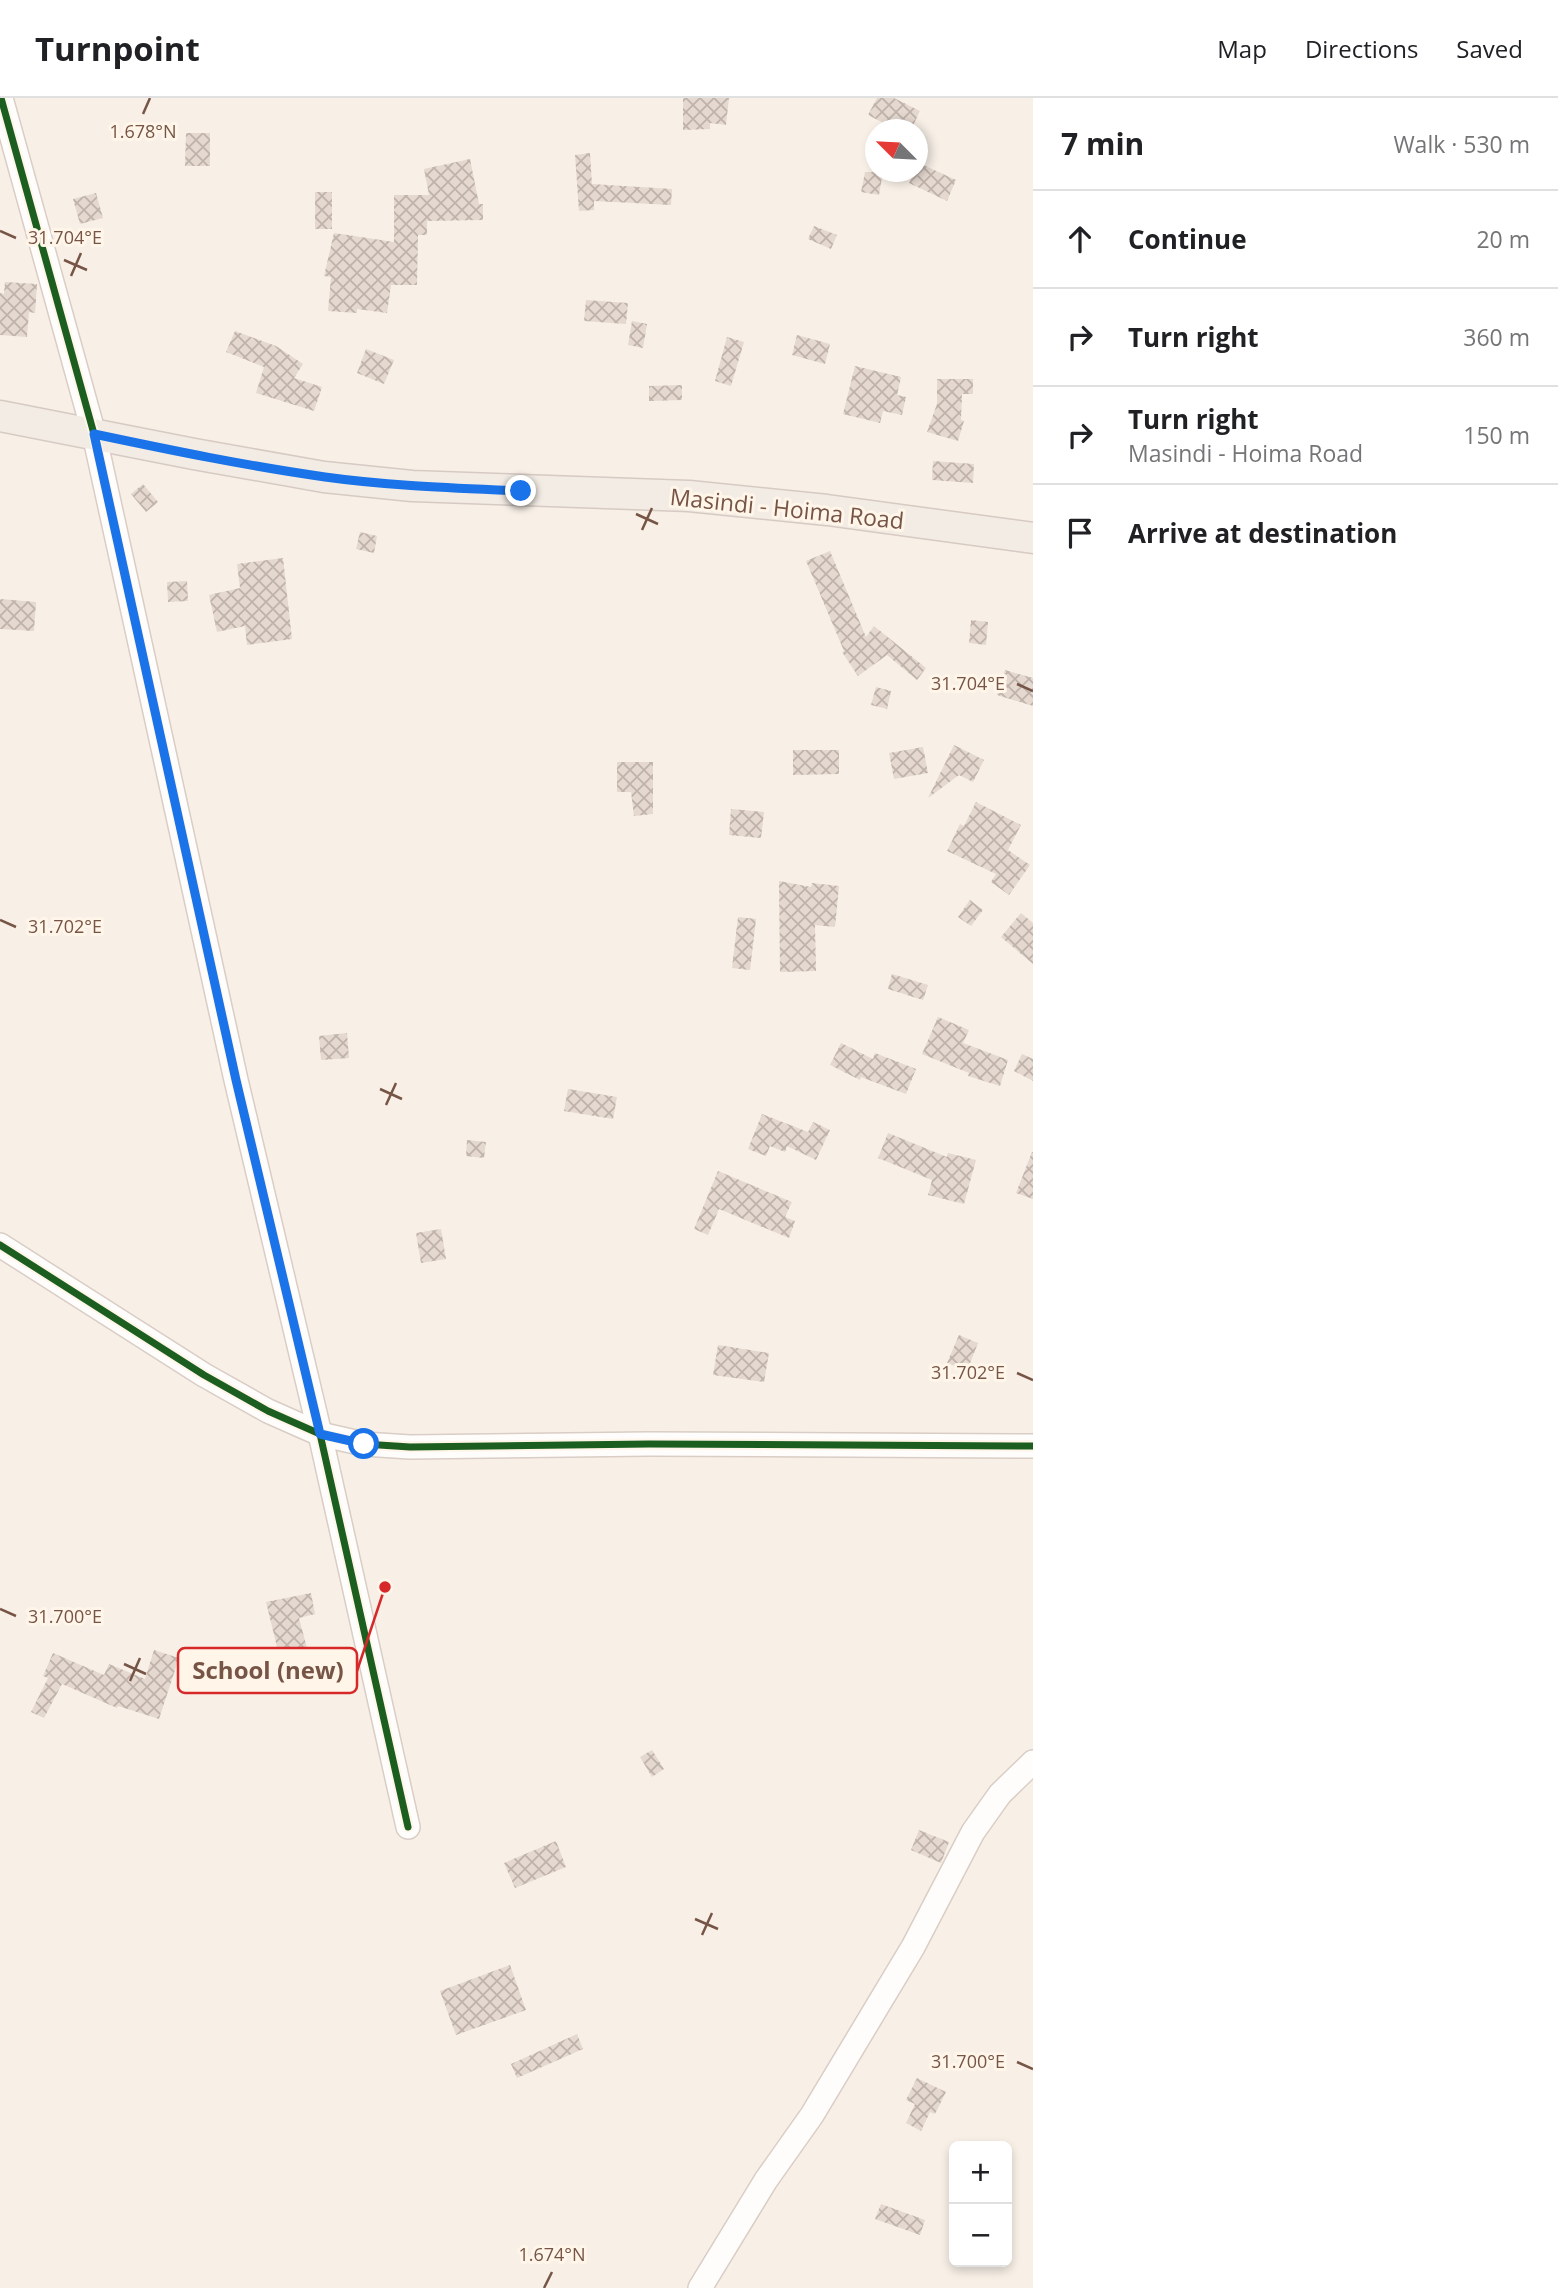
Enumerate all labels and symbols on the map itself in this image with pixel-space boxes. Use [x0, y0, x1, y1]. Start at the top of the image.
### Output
text: 1.678°N [109, 119, 177, 143]
north arrow [865, 119, 928, 182]
text: 31.704°E [28, 225, 102, 249]
route end [505, 475, 536, 506]
street label: Masindi - Hoima Road [669, 480, 906, 536]
text: 31.704°E [931, 671, 1005, 695]
text: 31.702°E [28, 914, 102, 938]
text: 31.702°E [931, 1360, 1005, 1384]
route start [348, 1428, 379, 1459]
text: 31.700°E [28, 1604, 102, 1628]
callout: School (new) [178, 1648, 357, 1693]
text: School (new) [192, 1653, 344, 1686]
text: 31.700°E [931, 2049, 1005, 2073]
text: 1.674°N [518, 2242, 586, 2266]

